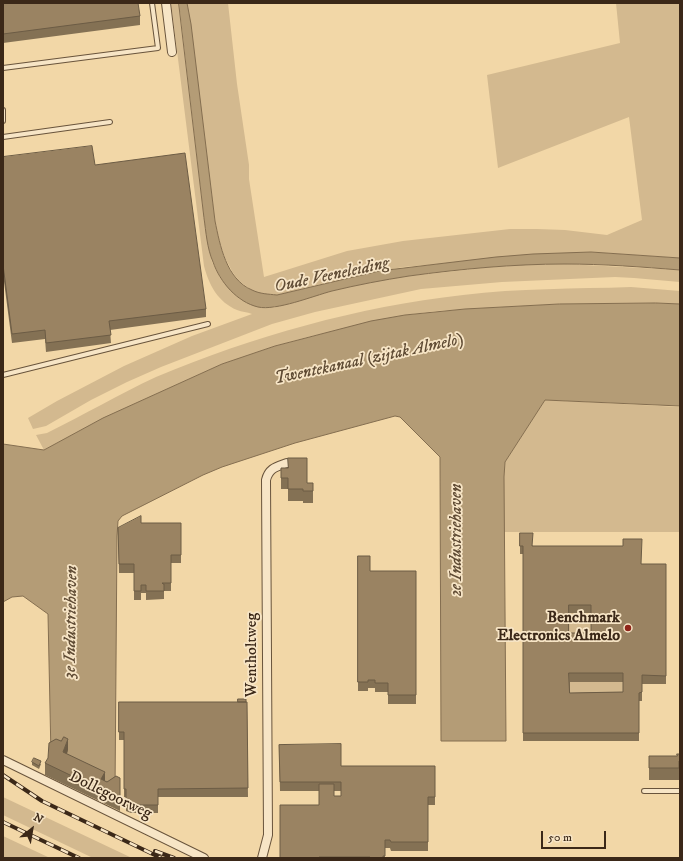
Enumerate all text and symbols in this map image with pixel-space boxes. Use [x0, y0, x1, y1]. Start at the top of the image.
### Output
water label: Oude Veeneleiding [273, 254, 391, 298]
water label: Twentekanaal (zijtak Almelo) [273, 330, 465, 390]
water label: 2e Industriehaven [447, 484, 467, 596]
water label: 3e Industriehaven [61, 565, 83, 679]
place label: Benchmark Electronics Almelo [497, 609, 620, 647]
street label: Wentholtweg [243, 613, 263, 697]
marker: Benchmark Electronics Almelo [623, 623, 633, 633]
street label: Dollegoorweg [65, 768, 155, 824]
north arrow [12, 809, 52, 849]
text: N [31, 810, 46, 827]
scale bar [543, 823, 608, 849]
text: 50 m [548, 830, 572, 845]

